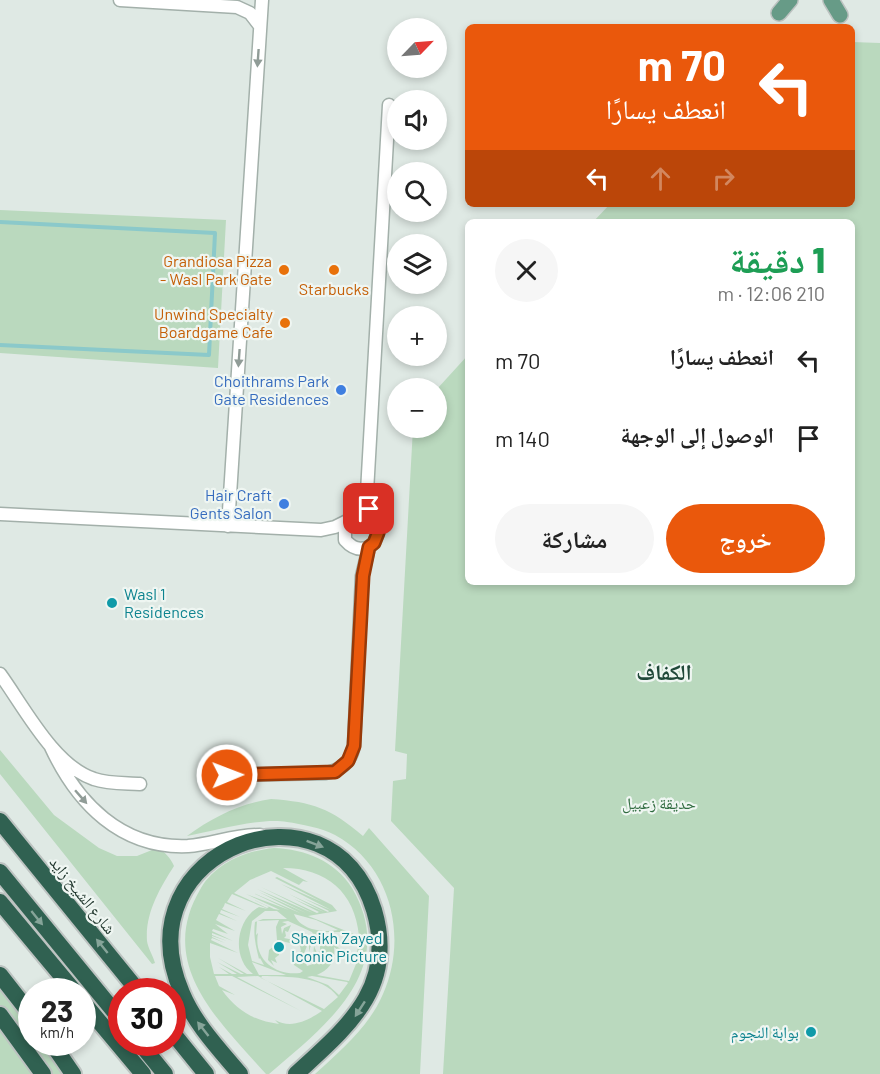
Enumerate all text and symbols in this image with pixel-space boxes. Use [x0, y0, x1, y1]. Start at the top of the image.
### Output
north arrow [387, 18, 447, 78]
map controls [387, 18, 447, 438]
text: 70 m [638, 39, 726, 89]
icon: left [747, 48, 825, 126]
one-way arrow [253, 49, 263, 68]
button: sound [387, 90, 447, 150]
text: انعطف يسارًا [606, 92, 726, 124]
button: search [387, 162, 447, 222]
icon: left [581, 162, 614, 195]
icon: ahead [644, 162, 677, 195]
icon: right [707, 162, 740, 195]
button: layers [387, 234, 447, 294]
text: 1 دقيقة [729, 237, 825, 280]
button: close [495, 239, 558, 302]
place label: Grandiosa Pizza - Wasl Park Gate [160, 251, 272, 288]
marker: Grandiosa Pizza - Wasl Park Gate [277, 263, 291, 277]
marker: Starbucks [327, 263, 341, 277]
place label: Starbucks [299, 279, 369, 298]
text: 210 m · 12:06 [717, 281, 825, 305]
place label: Unwind Specialty Boardgame Cafe [154, 304, 274, 341]
button: + [387, 306, 447, 366]
marker: Unwind Specialty Boardgame Cafe [278, 316, 292, 330]
text: انعطف يسارًا [670, 343, 774, 369]
icon: left [792, 344, 825, 377]
text: 70 m [495, 347, 540, 373]
one-way arrow [235, 348, 244, 367]
place label: Choithrams Park Gate Residences [214, 371, 329, 408]
button: − [387, 378, 447, 438]
marker: Choithrams Park Gate Residences [334, 383, 348, 397]
text: الوصول إلى الوجهة [621, 421, 774, 447]
icon: arrive [792, 422, 825, 455]
text: 140 m [495, 425, 550, 451]
pin [343, 483, 394, 534]
place label: Hair Craft Gents Salon [190, 485, 272, 522]
icon: arrive [352, 492, 385, 525]
marker: Hair Craft Gents Salon [277, 497, 291, 511]
button: مشاركة [495, 504, 654, 573]
button: خروج [666, 504, 825, 573]
place label: Wasl 1 Residences [124, 584, 204, 621]
marker: Wasl 1 Residences [105, 596, 119, 610]
district label: الكفاف [636, 658, 692, 684]
position arrow [195, 743, 259, 807]
one-way arrow [74, 789, 87, 804]
park label: حديقة زعبيل [622, 793, 696, 814]
one-way arrow [306, 840, 324, 849]
street label: شارع الشيخ زايد [45, 852, 120, 938]
one-way arrow [30, 910, 43, 925]
place label: Sheikh Zayed Iconic Picture [291, 928, 387, 965]
one-way arrow [96, 939, 109, 954]
marker: Sheikh Zayed Iconic Picture [272, 940, 286, 954]
speed limit sign: 30 [108, 978, 186, 1056]
text: 23 [41, 992, 73, 1028]
one-way arrow [355, 1001, 366, 1017]
one-way arrow [197, 1021, 210, 1037]
place label: بوابة النجوم [731, 1022, 799, 1043]
text: km/h [40, 1023, 74, 1041]
marker: بوابة النجوم [804, 1025, 818, 1039]

